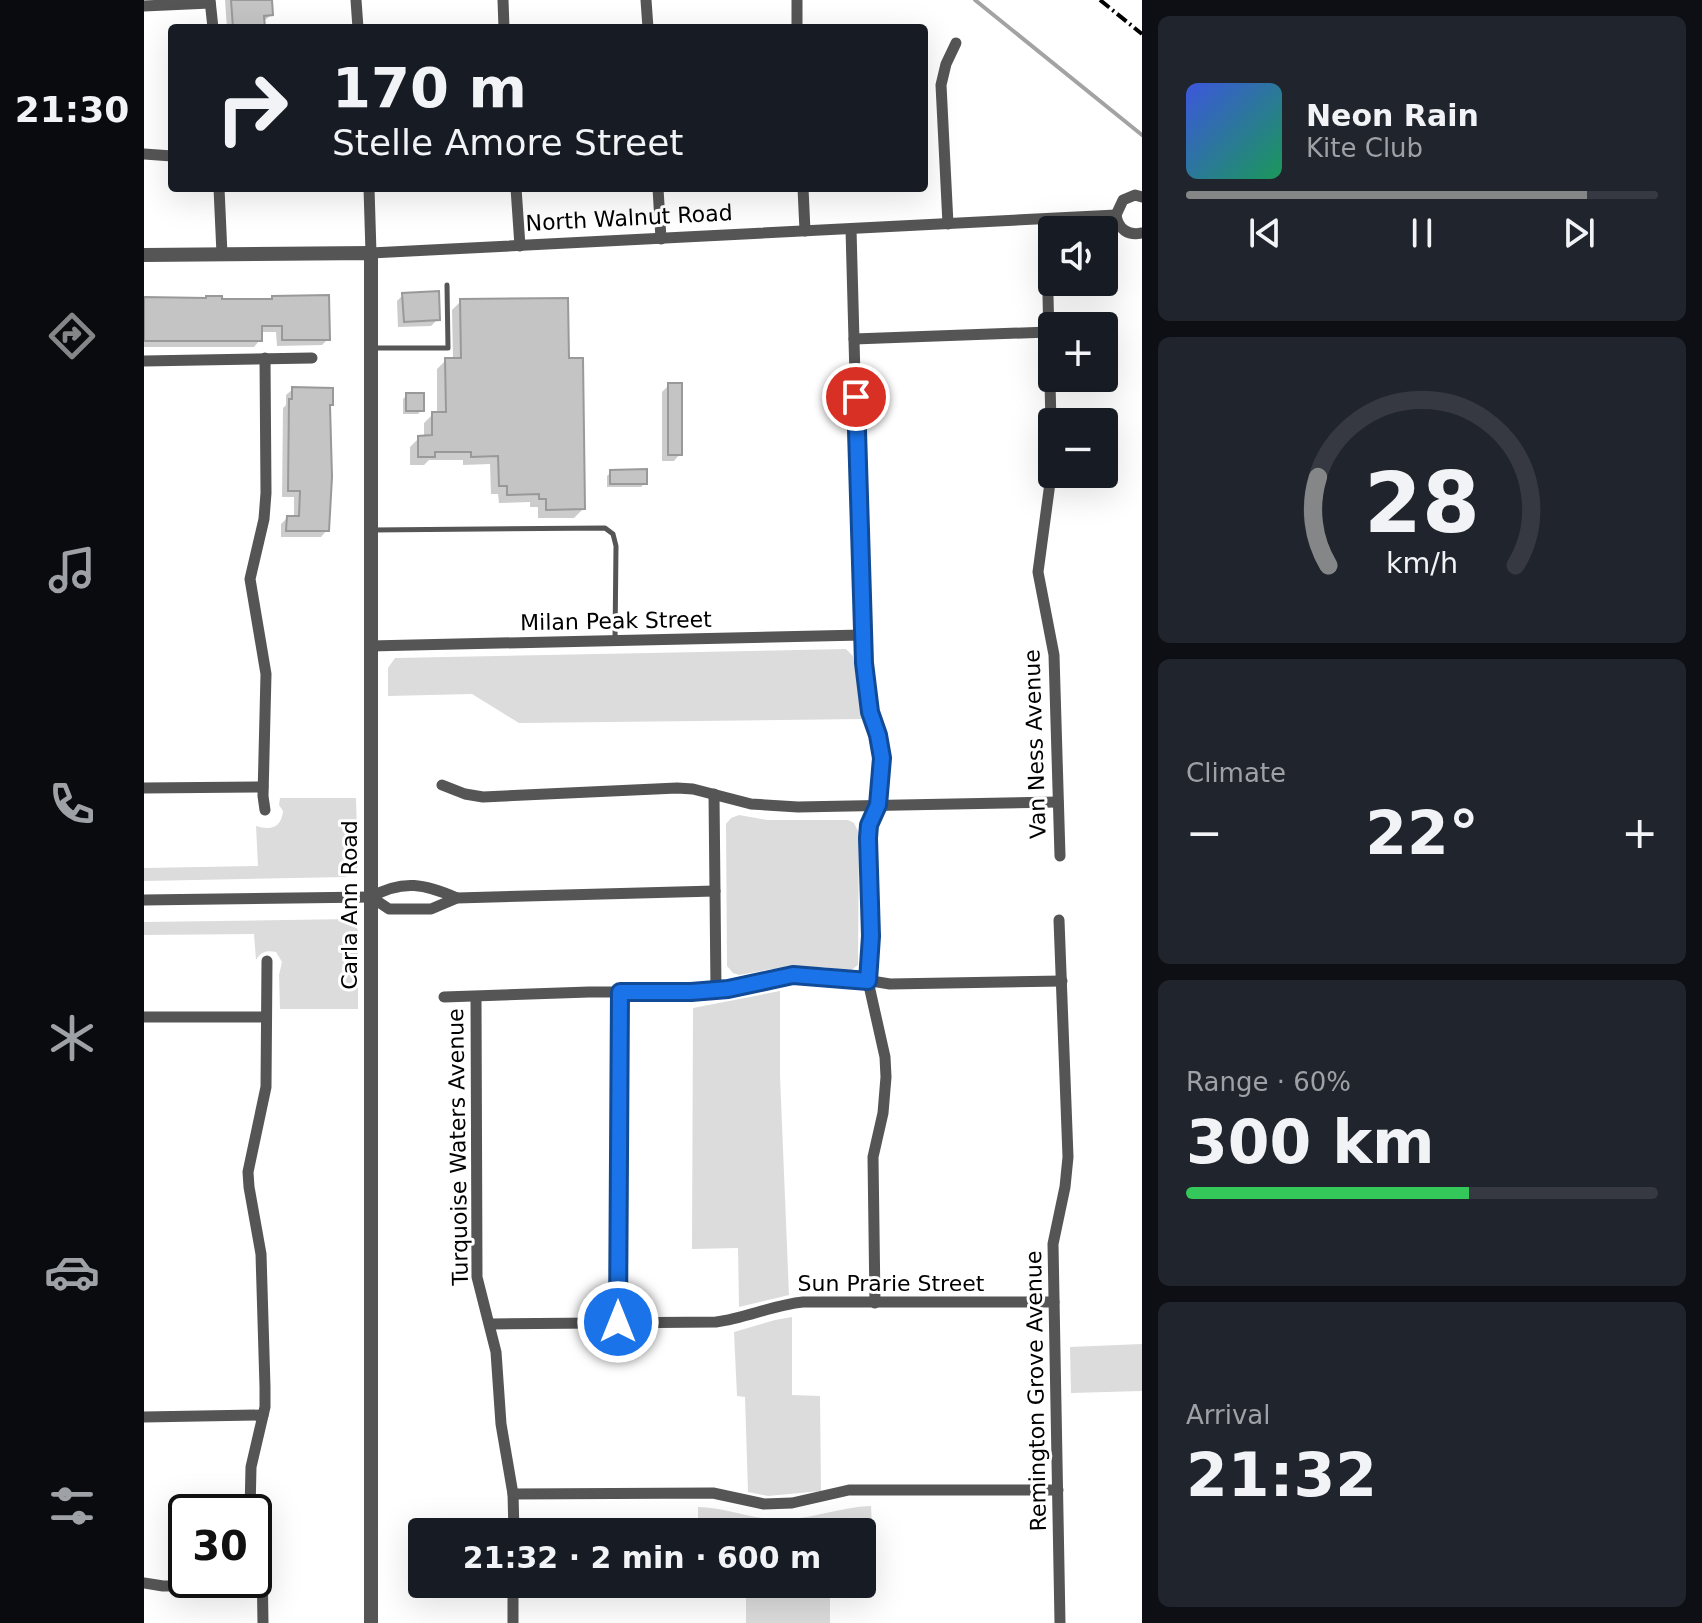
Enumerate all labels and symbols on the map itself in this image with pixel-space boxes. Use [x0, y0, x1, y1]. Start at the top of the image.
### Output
street label: North Walnut Road [525, 200, 733, 236]
pin [822, 363, 890, 431]
street label: Milan Peak Street [520, 607, 712, 635]
street label: Van Ness Avenue [1019, 649, 1051, 839]
street label: Carla Ann Road [337, 820, 362, 990]
street label: Turquoise Waters Avenue [443, 1008, 473, 1287]
street label: Remington Grove Avenue [1021, 1250, 1051, 1532]
street label: Sun Prarie Street [798, 1271, 985, 1296]
position arrow [576, 1280, 660, 1364]
speed limit sign: 30 [168, 1494, 272, 1598]

